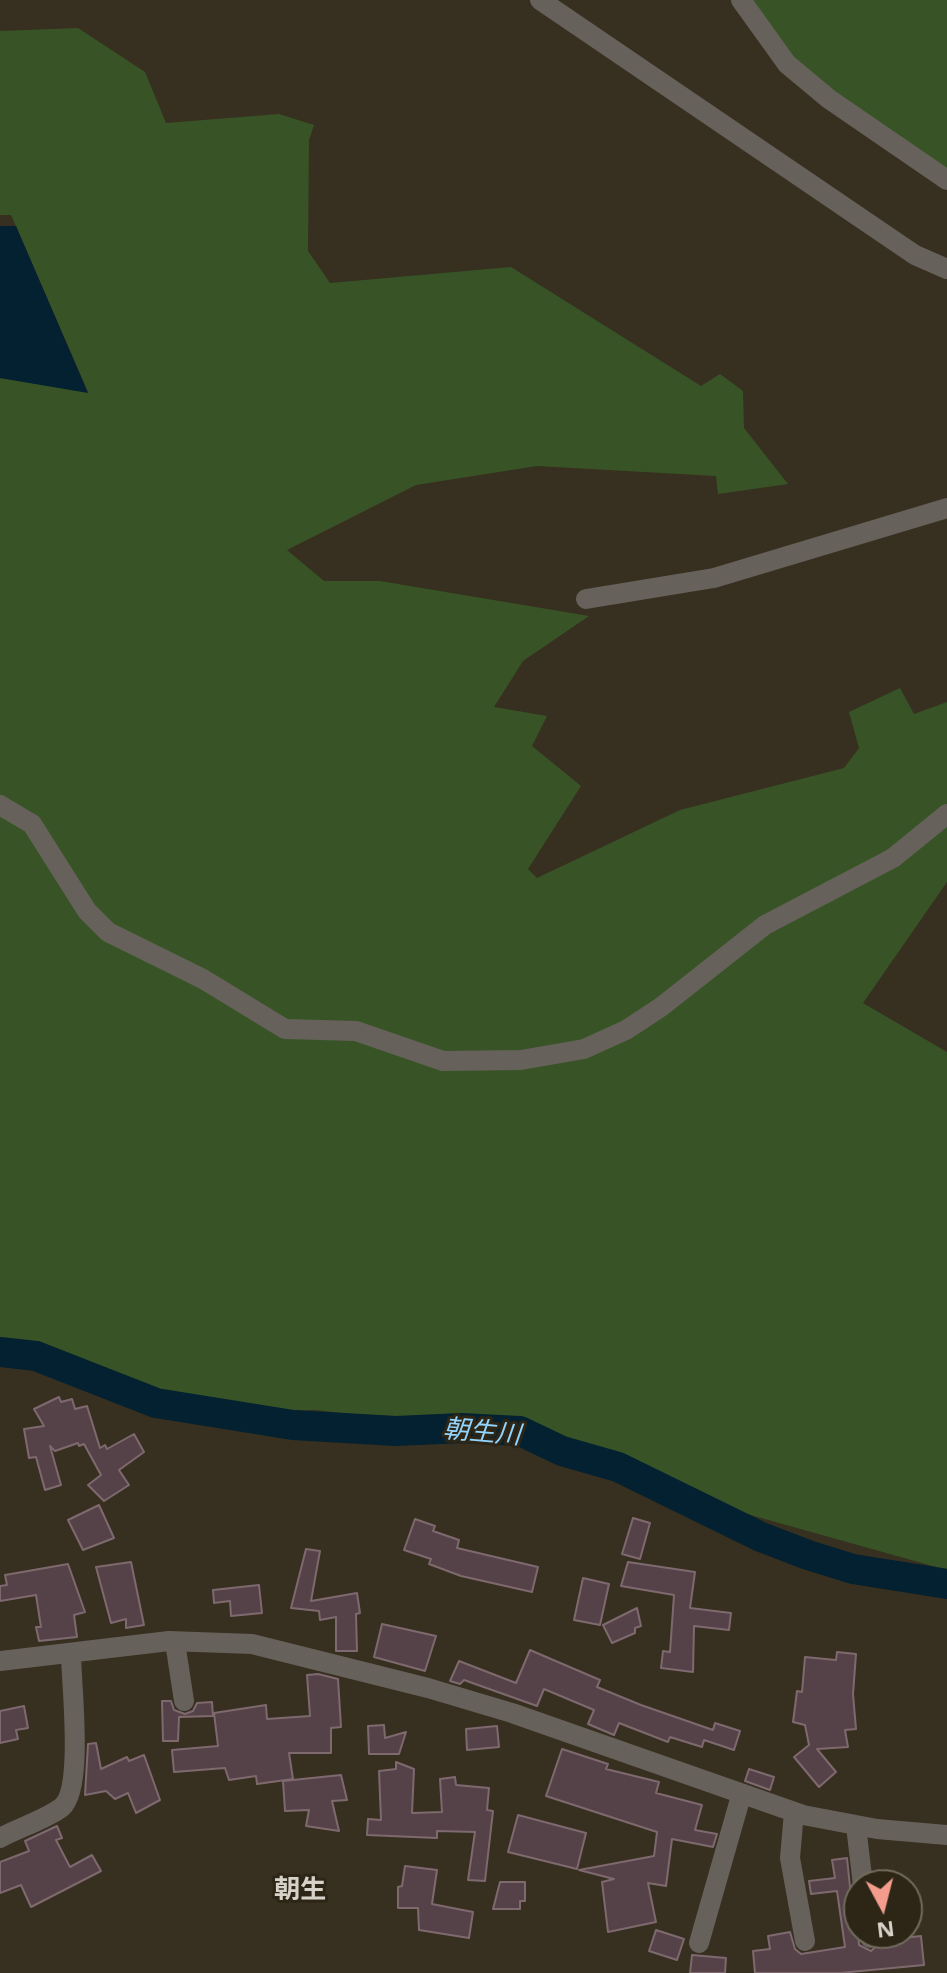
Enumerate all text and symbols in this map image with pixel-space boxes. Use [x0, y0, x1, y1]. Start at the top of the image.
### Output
water label: 朝生川 [442, 1414, 522, 1452]
north arrow [843, 1869, 923, 1949]
district label: 朝生 [274, 1875, 326, 1907]
text: N [875, 1915, 896, 1947]

